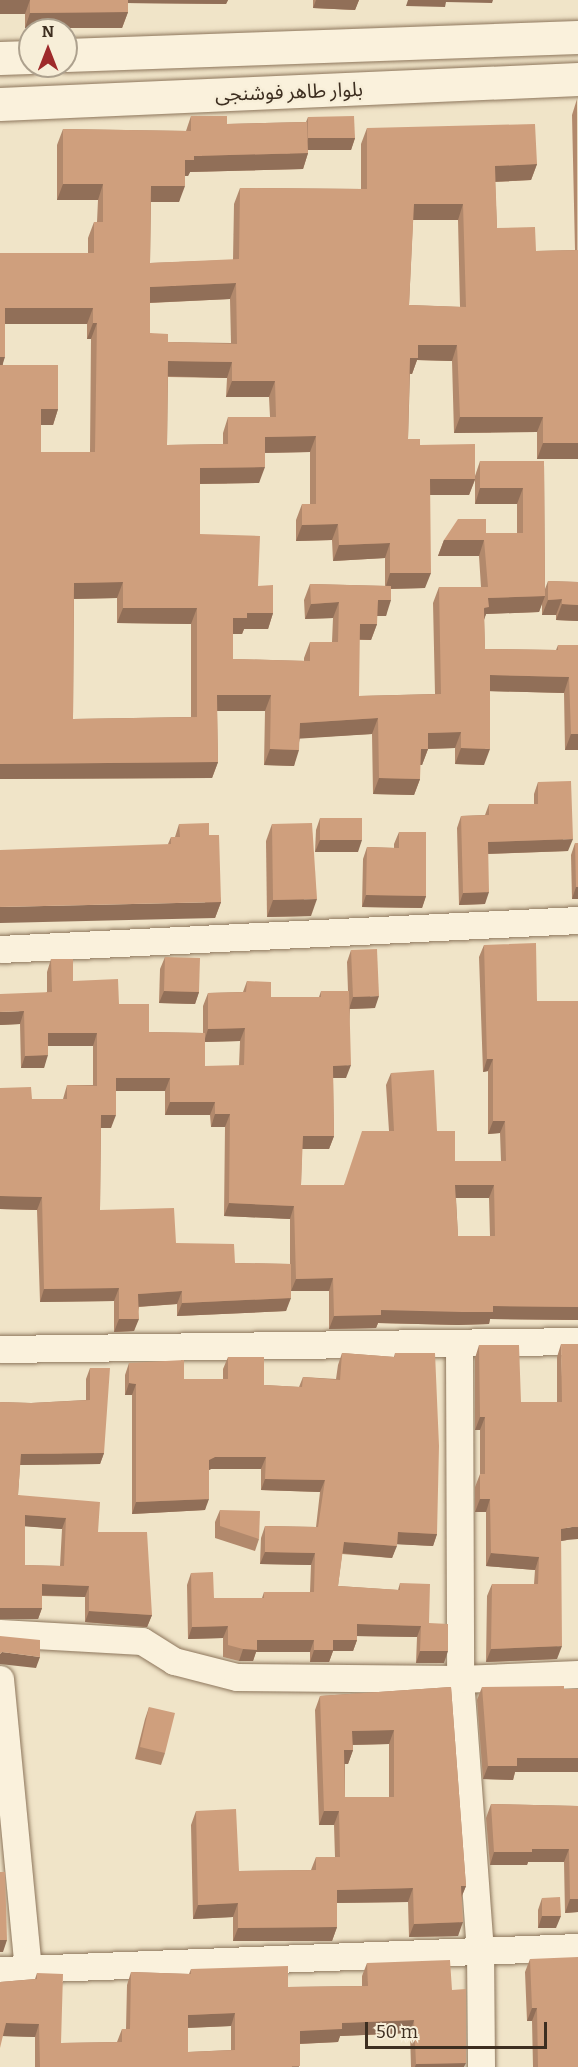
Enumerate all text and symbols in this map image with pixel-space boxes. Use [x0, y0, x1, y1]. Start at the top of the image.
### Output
north arrow [18, 18, 78, 78]
text: N [42, 22, 54, 41]
street label: بلوار طاهر فوشنجی [215, 77, 363, 107]
scale bar [368, 2010, 550, 2048]
text: 50 m [376, 2021, 418, 2043]

